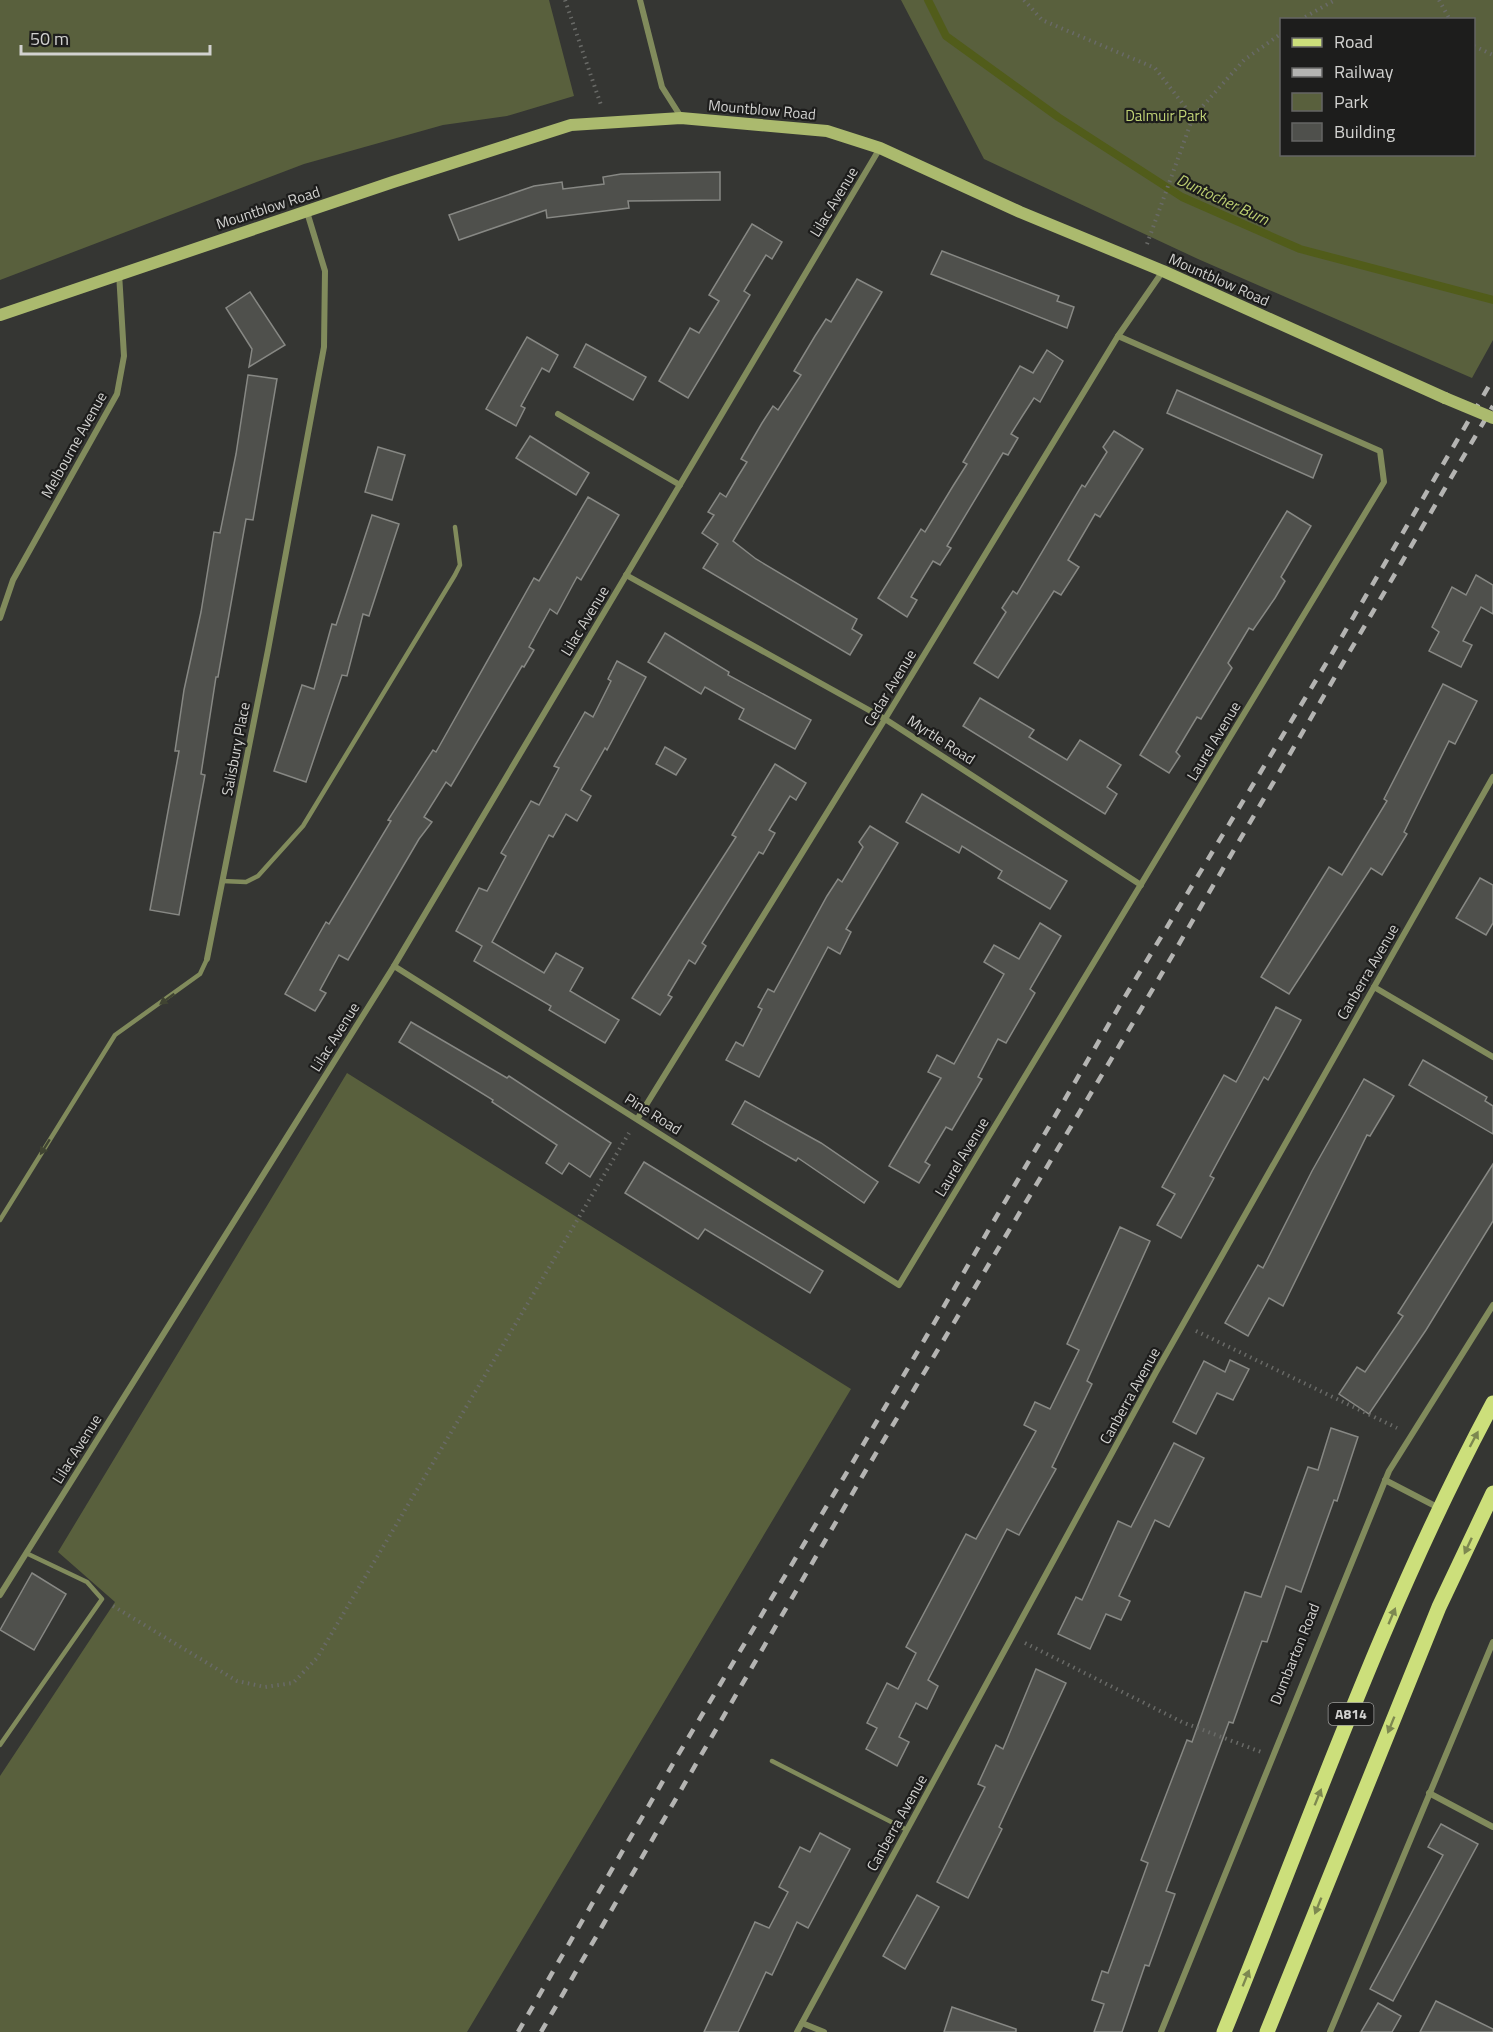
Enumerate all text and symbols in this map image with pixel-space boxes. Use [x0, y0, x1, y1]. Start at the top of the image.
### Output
scale bar [21, 18, 210, 56]
legend [1280, 18, 1475, 156]
text: 50 m [30, 25, 69, 52]
text: Road [1334, 28, 1373, 55]
text: Railway [1334, 58, 1394, 85]
text: Park [1334, 88, 1369, 115]
street label: Mountblow Road [707, 93, 817, 126]
park label: Dalmuir Park [1125, 104, 1207, 127]
text: Building [1334, 118, 1395, 145]
street label: Lilac Avenue [804, 162, 864, 241]
water label: Duntocher Burn [1173, 167, 1274, 231]
street label: Mountblow Road [213, 180, 323, 235]
street label: Mountblow Road [1165, 247, 1273, 312]
street label: Melbourne Avenue [35, 387, 112, 502]
street label: Lilac Avenue [555, 581, 615, 660]
street label: Cedar Avenue [857, 645, 922, 731]
street label: Laurel Avenue [1181, 697, 1246, 785]
street label: Salisbury Place [215, 700, 256, 798]
street label: Myrtle Road [903, 709, 980, 770]
street label: Canberra Avenue [1331, 920, 1404, 1024]
one-way arrow [159, 993, 175, 1005]
street label: Lilac Avenue [304, 997, 365, 1076]
street label: Pine Road [620, 1087, 686, 1140]
street label: Laurel Avenue [929, 1113, 994, 1201]
one-way arrow [40, 1139, 51, 1155]
street label: Canberra Avenue [1093, 1343, 1166, 1448]
street label: Lilac Avenue [46, 1409, 107, 1488]
one-way arrow [1469, 1430, 1479, 1447]
one-way arrow [1463, 1537, 1472, 1554]
street label: Dumbarton Road [1264, 1600, 1325, 1708]
one-way arrow [1388, 1607, 1397, 1625]
road number: A814 [1328, 1703, 1374, 1725]
one-way arrow [1386, 1716, 1396, 1734]
street label: Canberra Avenue [860, 1770, 933, 1875]
one-way arrow [1313, 1787, 1323, 1805]
one-way arrow [1313, 1897, 1323, 1915]
one-way arrow [1242, 1969, 1251, 1987]

